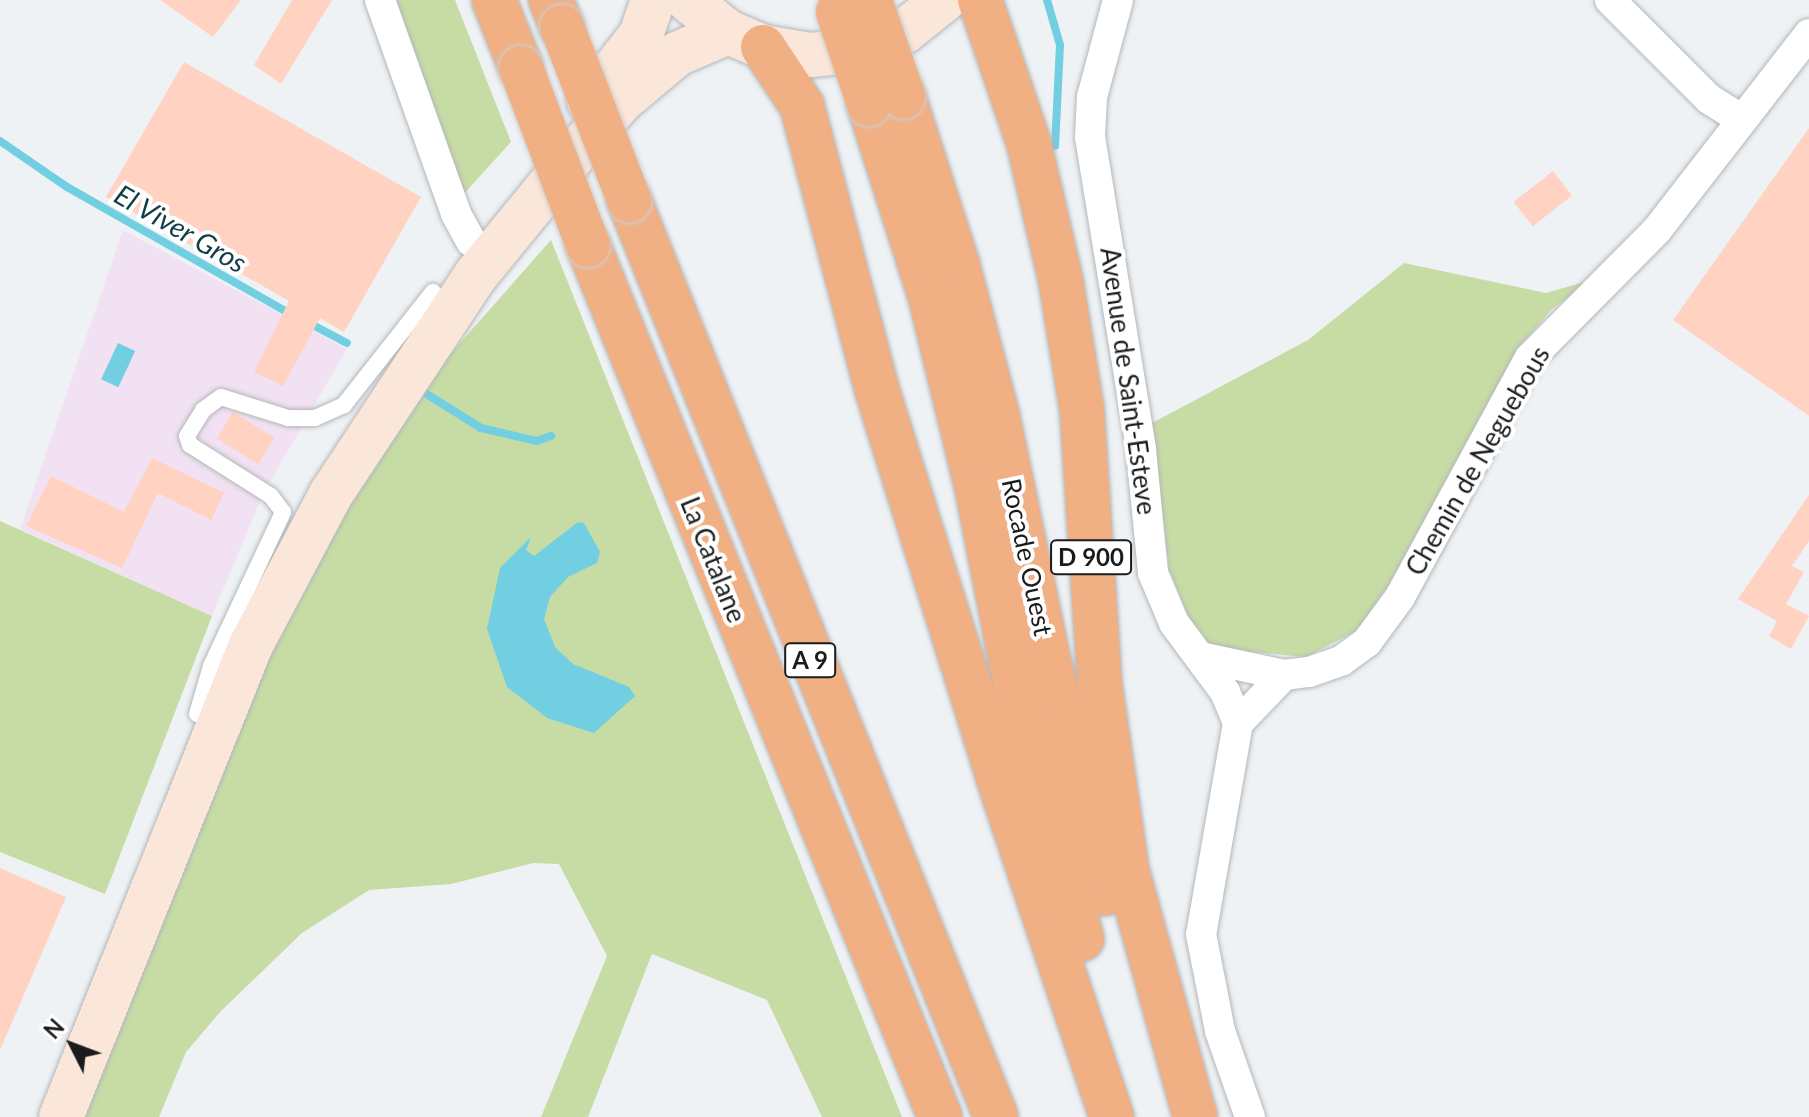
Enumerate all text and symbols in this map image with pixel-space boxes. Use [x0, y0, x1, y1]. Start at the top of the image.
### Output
water label: El Viver Gros [108, 176, 254, 280]
street label: Avenue de Saint-Esteve [1094, 245, 1162, 517]
street label: Chemin de Neguebous [1400, 341, 1556, 581]
street label: Rocade Ouest [995, 476, 1059, 638]
street label: La Catalane [674, 493, 752, 627]
road number: D 900 [1049, 537, 1133, 577]
road number: A 9 [782, 640, 838, 680]
north arrow [32, 1005, 112, 1085]
text: N [38, 1013, 69, 1044]

